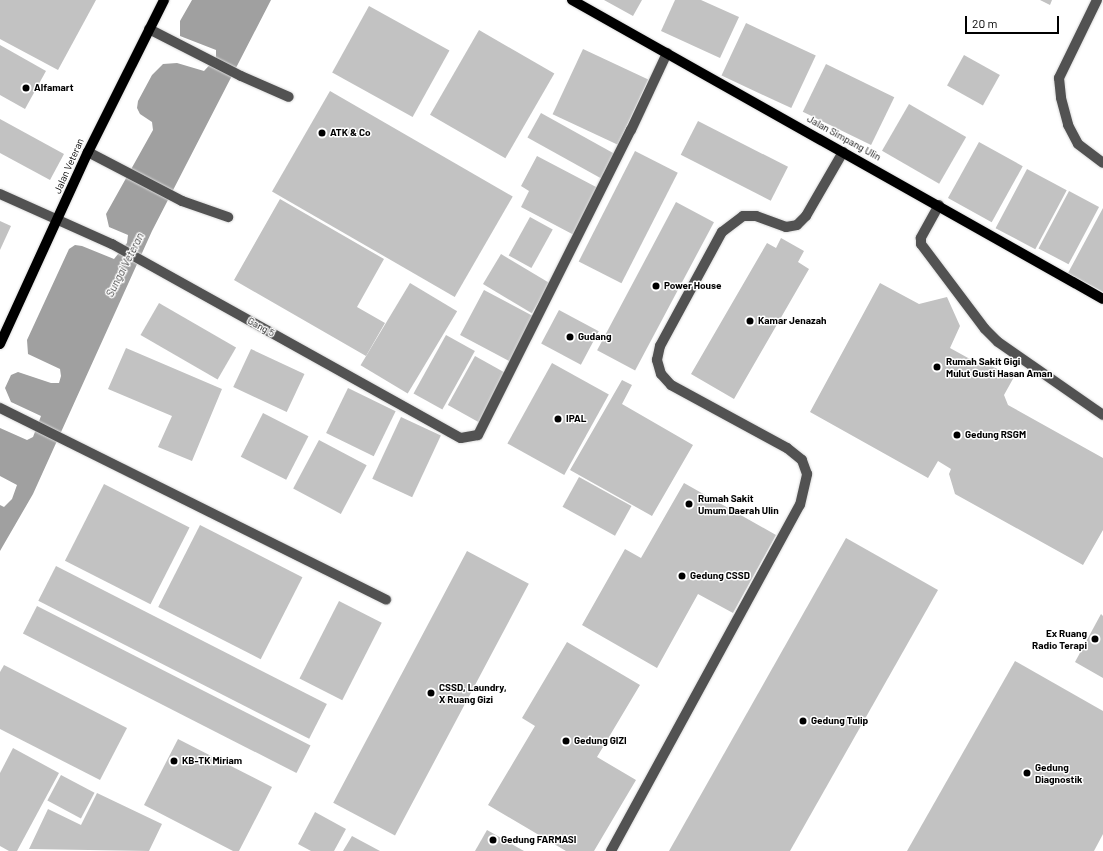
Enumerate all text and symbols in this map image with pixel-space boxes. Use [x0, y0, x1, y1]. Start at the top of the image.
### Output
scale bar [967, 8, 1061, 34]
text: 20 m [972, 16, 998, 30]
place label: Alfamart [34, 82, 74, 94]
marker: Alfamart [21, 83, 31, 93]
street label: Jalan Simpang Ulin [805, 113, 883, 163]
place label: ATK & Co [330, 127, 371, 139]
marker: ATK & Co [317, 128, 327, 138]
street label: Jalan Veteran [51, 136, 87, 196]
water label: Sungai Veteran [103, 231, 147, 299]
place label: Power House [664, 280, 722, 292]
marker: Power House [651, 281, 661, 291]
street label: Gang 5 [245, 315, 277, 339]
place label: Kamar Jenazah [758, 315, 826, 327]
marker: Kamar Jenazah [745, 316, 755, 326]
place label: Gudang [578, 331, 612, 343]
marker: Gudang [565, 332, 575, 342]
place label: Rumah Sakit Gigi Mulut Gusti Hasan Aman [946, 355, 1052, 378]
marker: Rumah Sakit Gigi Mulut Gusti Hasan Aman [931, 361, 943, 373]
place label: IPAL [566, 413, 586, 425]
marker: IPAL [553, 414, 563, 424]
place label: Gedung RSGM [965, 429, 1026, 441]
marker: Gedung RSGM [952, 430, 962, 440]
place label: Rumah Sakit Umum Daerah Ulin [698, 492, 779, 516]
marker: Rumah Sakit Umum Daerah Ulin [683, 498, 695, 510]
place label: Gedung CSSD [690, 570, 750, 582]
marker: Gedung CSSD [677, 571, 687, 581]
place label: Ex Ruang Radio Terapi [1032, 627, 1087, 650]
marker: Ex Ruang Radio Terapi [1090, 634, 1100, 644]
place label: CSSD, Laundry, X Ruang Gizi [439, 681, 507, 704]
marker: CSSD, Laundry, X Ruang Gizi [426, 688, 436, 698]
place label: Gedung Tulip [811, 715, 868, 727]
marker: Gedung Tulip [798, 716, 808, 726]
place label: Gedung GIZI [574, 735, 627, 747]
marker: Gedung GIZI [561, 736, 571, 746]
place label: KB-TK Miriam [182, 755, 242, 767]
marker: KB-TK Miriam [169, 756, 179, 766]
place label: Gedung Diagnostik [1035, 761, 1082, 784]
marker: Gedung Diagnostik [1022, 768, 1032, 778]
place label: Gedung FARMASI [501, 834, 576, 846]
marker: Gedung FARMASI [488, 835, 498, 845]

